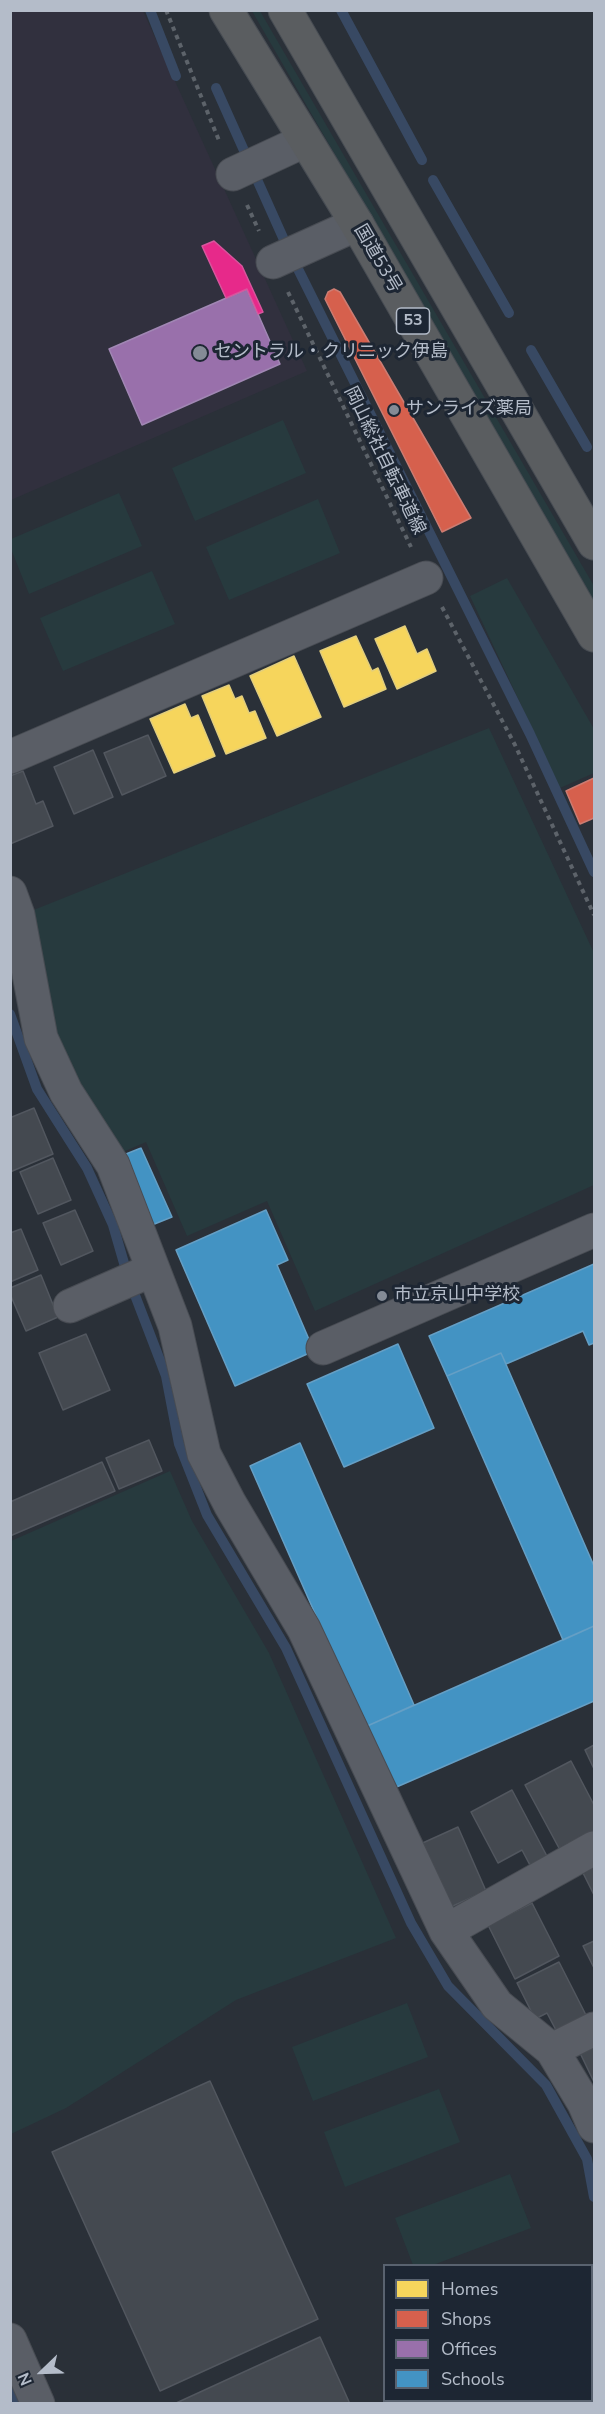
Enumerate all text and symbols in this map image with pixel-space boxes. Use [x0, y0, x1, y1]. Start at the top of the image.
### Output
street label: 国道53号 [349, 221, 405, 297]
road number: 53 [396, 308, 430, 334]
place label: セントラル・クリニック伊島 [214, 342, 448, 364]
marker: セントラル・クリニック伊島 [191, 344, 209, 362]
street label: 岡山総社自転車道線 [339, 383, 429, 539]
place label: サンライズ薬局 [406, 399, 532, 421]
marker: サンライズ薬局 [387, 403, 401, 417]
place label: 市立京山中学校 [394, 1285, 520, 1307]
marker: 市立京山中学校 [375, 1289, 389, 1303]
legend [383, 2264, 593, 2402]
text: Homes [441, 2277, 498, 2301]
text: Shops [441, 2307, 491, 2331]
text: Offices [441, 2337, 497, 2361]
north arrow [12, 2342, 72, 2402]
text: Schools [441, 2367, 505, 2391]
text: N [13, 2369, 38, 2389]

